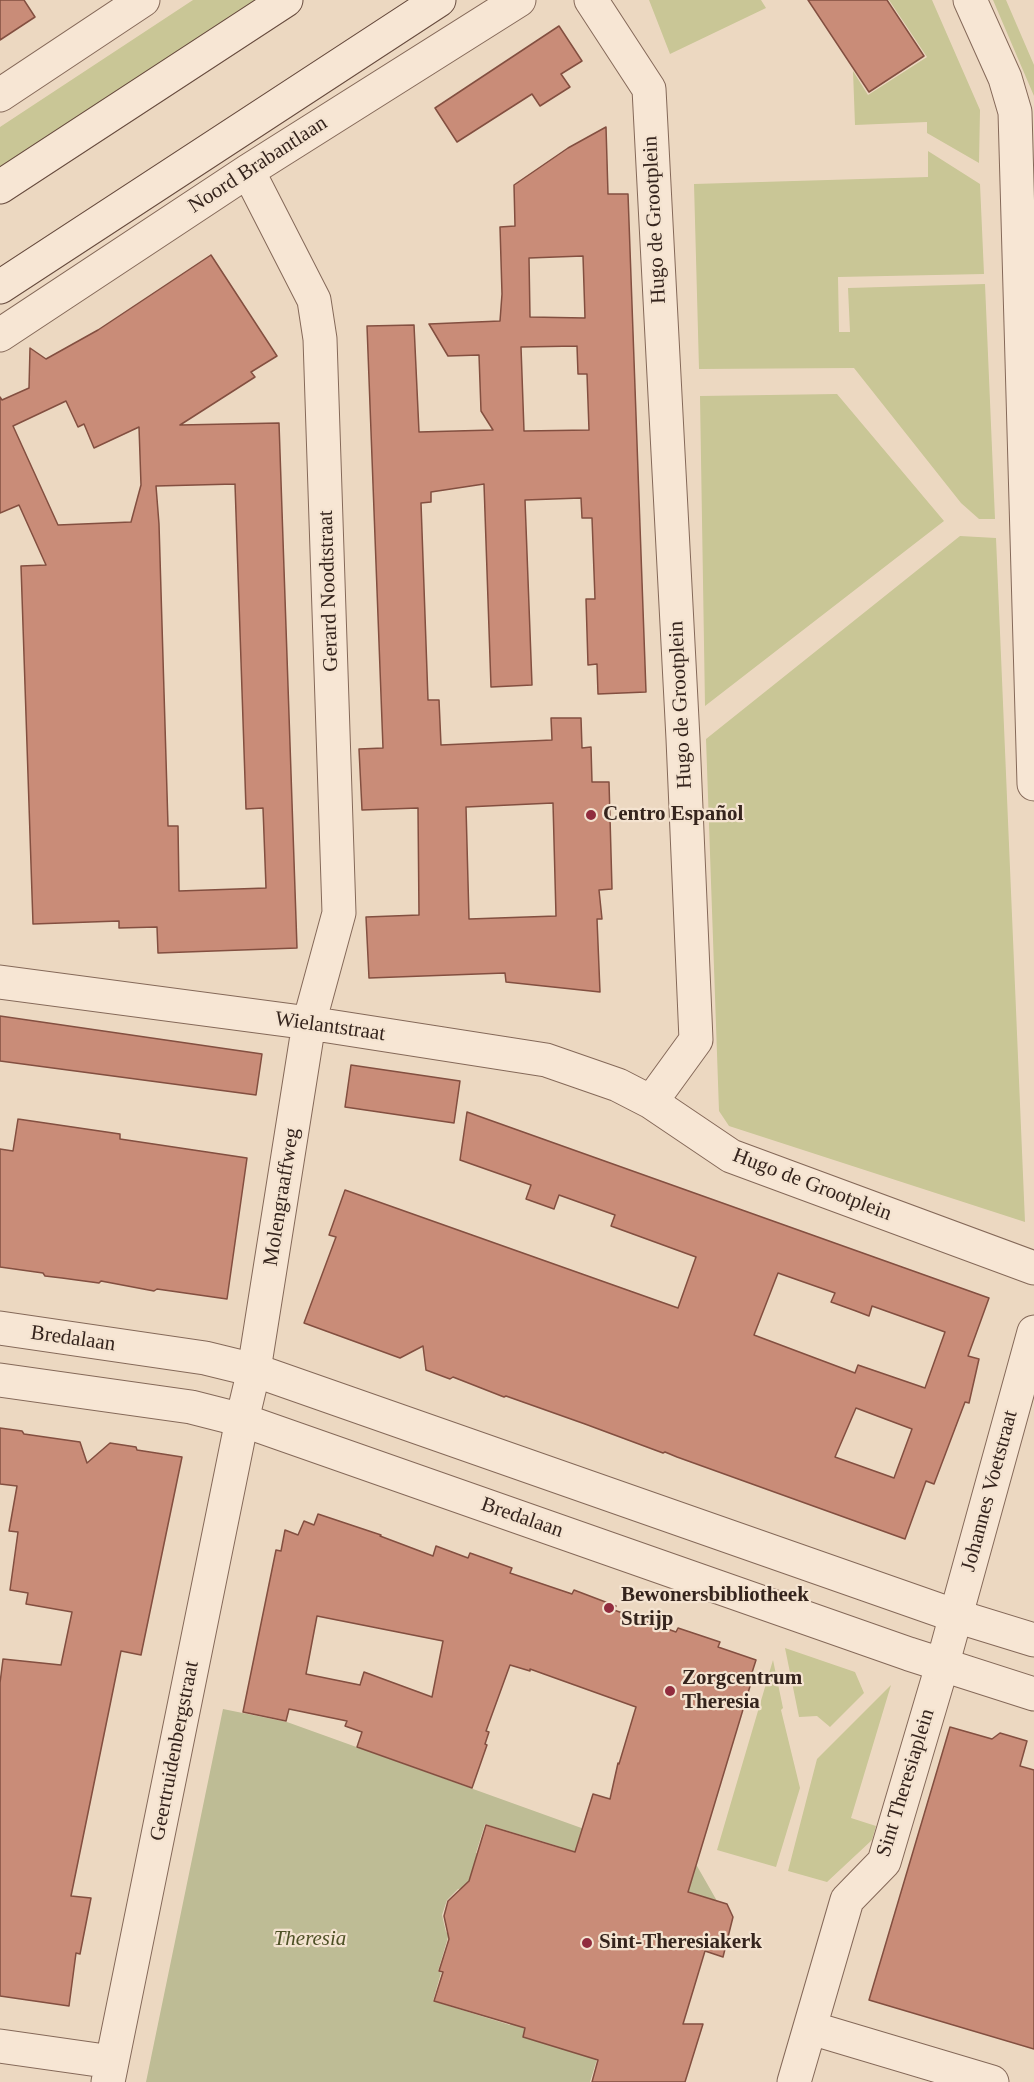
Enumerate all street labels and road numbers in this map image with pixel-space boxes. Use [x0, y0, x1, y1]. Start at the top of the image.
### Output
street label: Noord Brabantlaan [184, 111, 332, 219]
street label: Hugo de Grootplein [638, 135, 672, 305]
street label: Gerard Noodtstraat [314, 510, 344, 672]
street label: Hugo de Grootplein [664, 620, 698, 790]
street label: Wielantstraat [273, 1007, 387, 1047]
street label: Molengraaffweg [259, 1126, 305, 1268]
street label: Hugo de Grootplein [729, 1143, 895, 1227]
street label: Bredalaan [29, 1321, 117, 1357]
street label: Johannes Voetstraat [956, 1408, 1024, 1574]
street label: Bredalaan [478, 1492, 566, 1544]
street label: Geertruidenbergstraat [145, 1659, 205, 1843]
street label: Sint Theresiaplein [872, 1706, 940, 1860]

